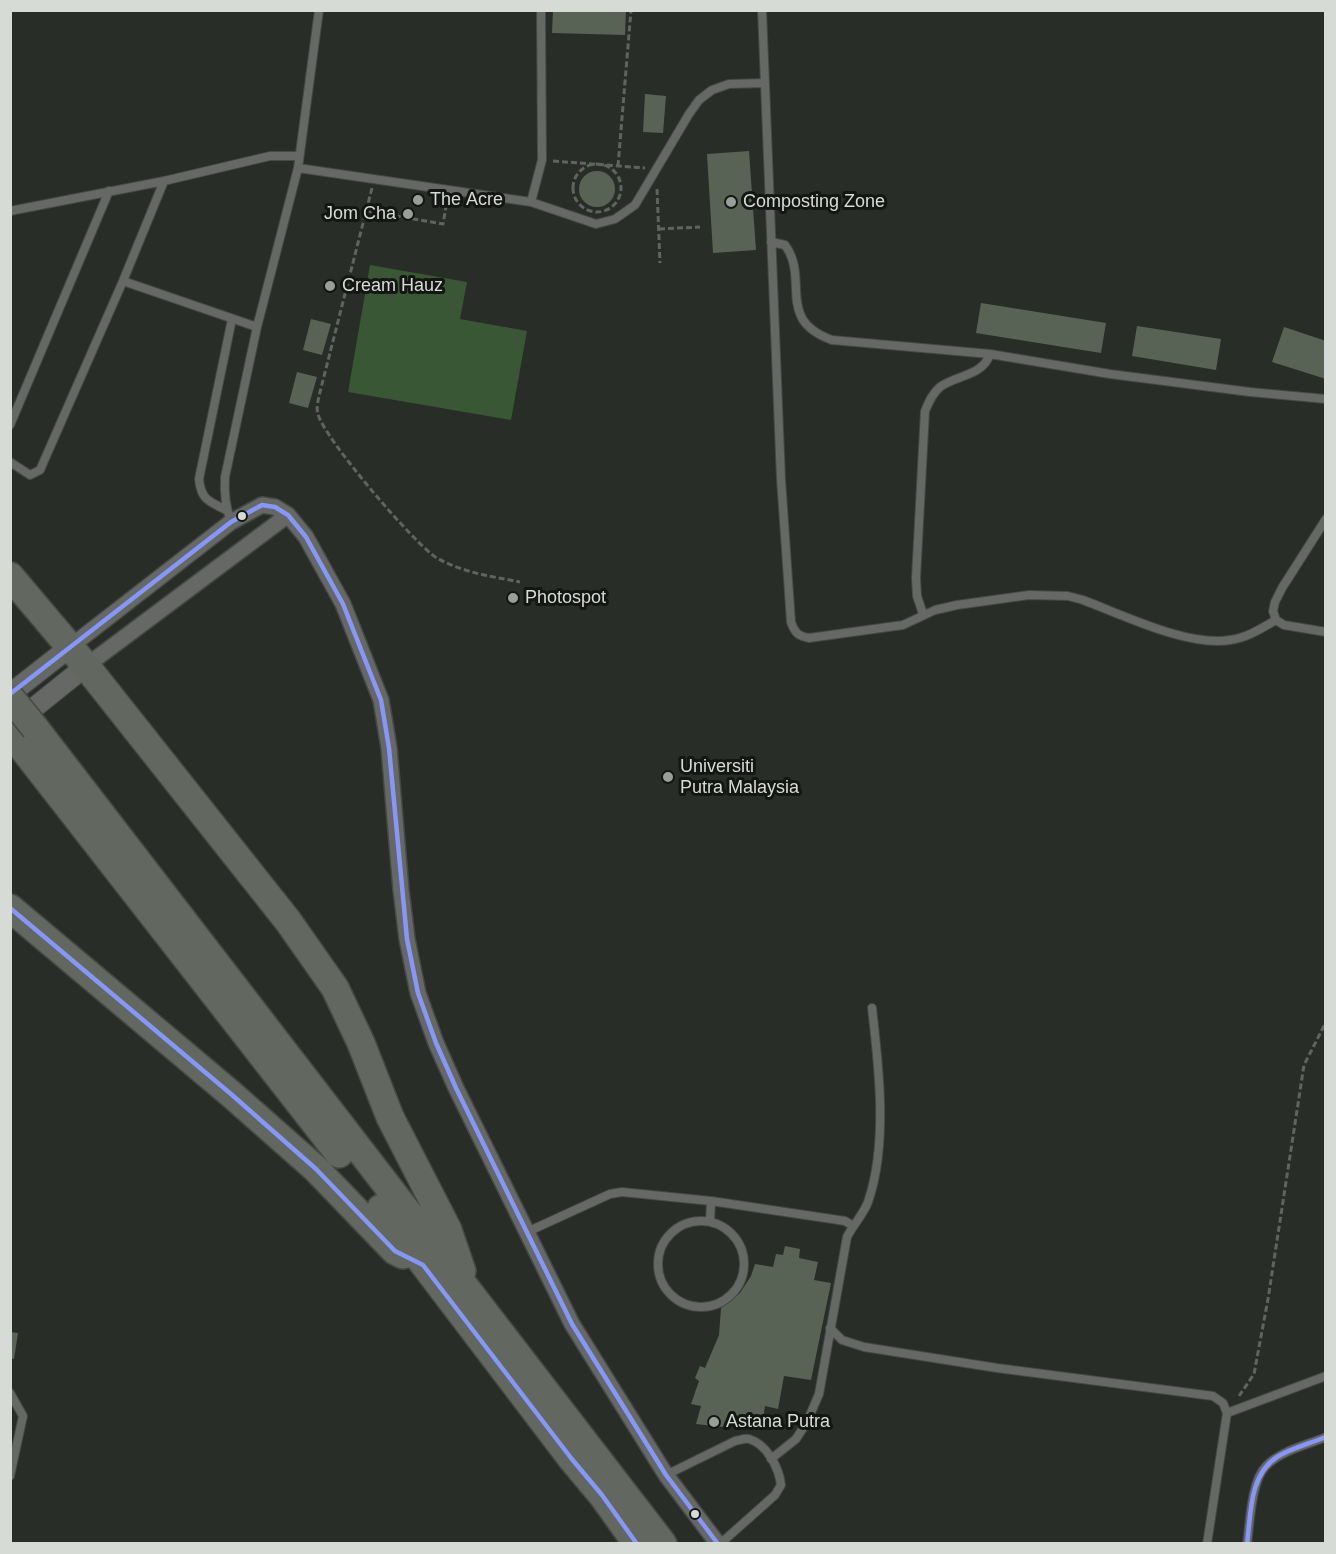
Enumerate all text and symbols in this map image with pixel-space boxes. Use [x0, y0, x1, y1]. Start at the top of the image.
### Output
place label: The Acre [430, 189, 503, 211]
place label: Composting Zone [743, 191, 885, 213]
marker: The Acre [411, 193, 425, 207]
marker: Composting Zone [724, 195, 738, 209]
place label: Jom Cha [324, 203, 396, 225]
marker: Jom Cha [401, 207, 415, 221]
place label: Cream Hauz [342, 275, 443, 297]
marker: Cream Hauz [323, 279, 337, 293]
unlabelled marker [236, 510, 248, 522]
place label: Photospot [525, 587, 606, 609]
marker: Photospot [506, 591, 520, 605]
place label: Universiti Putra Malaysia [680, 756, 799, 798]
marker: Universiti Putra Malaysia [661, 770, 675, 784]
place label: Astana Putra [726, 1411, 830, 1433]
marker: Astana Putra [707, 1415, 721, 1429]
unlabelled marker [689, 1508, 701, 1520]

